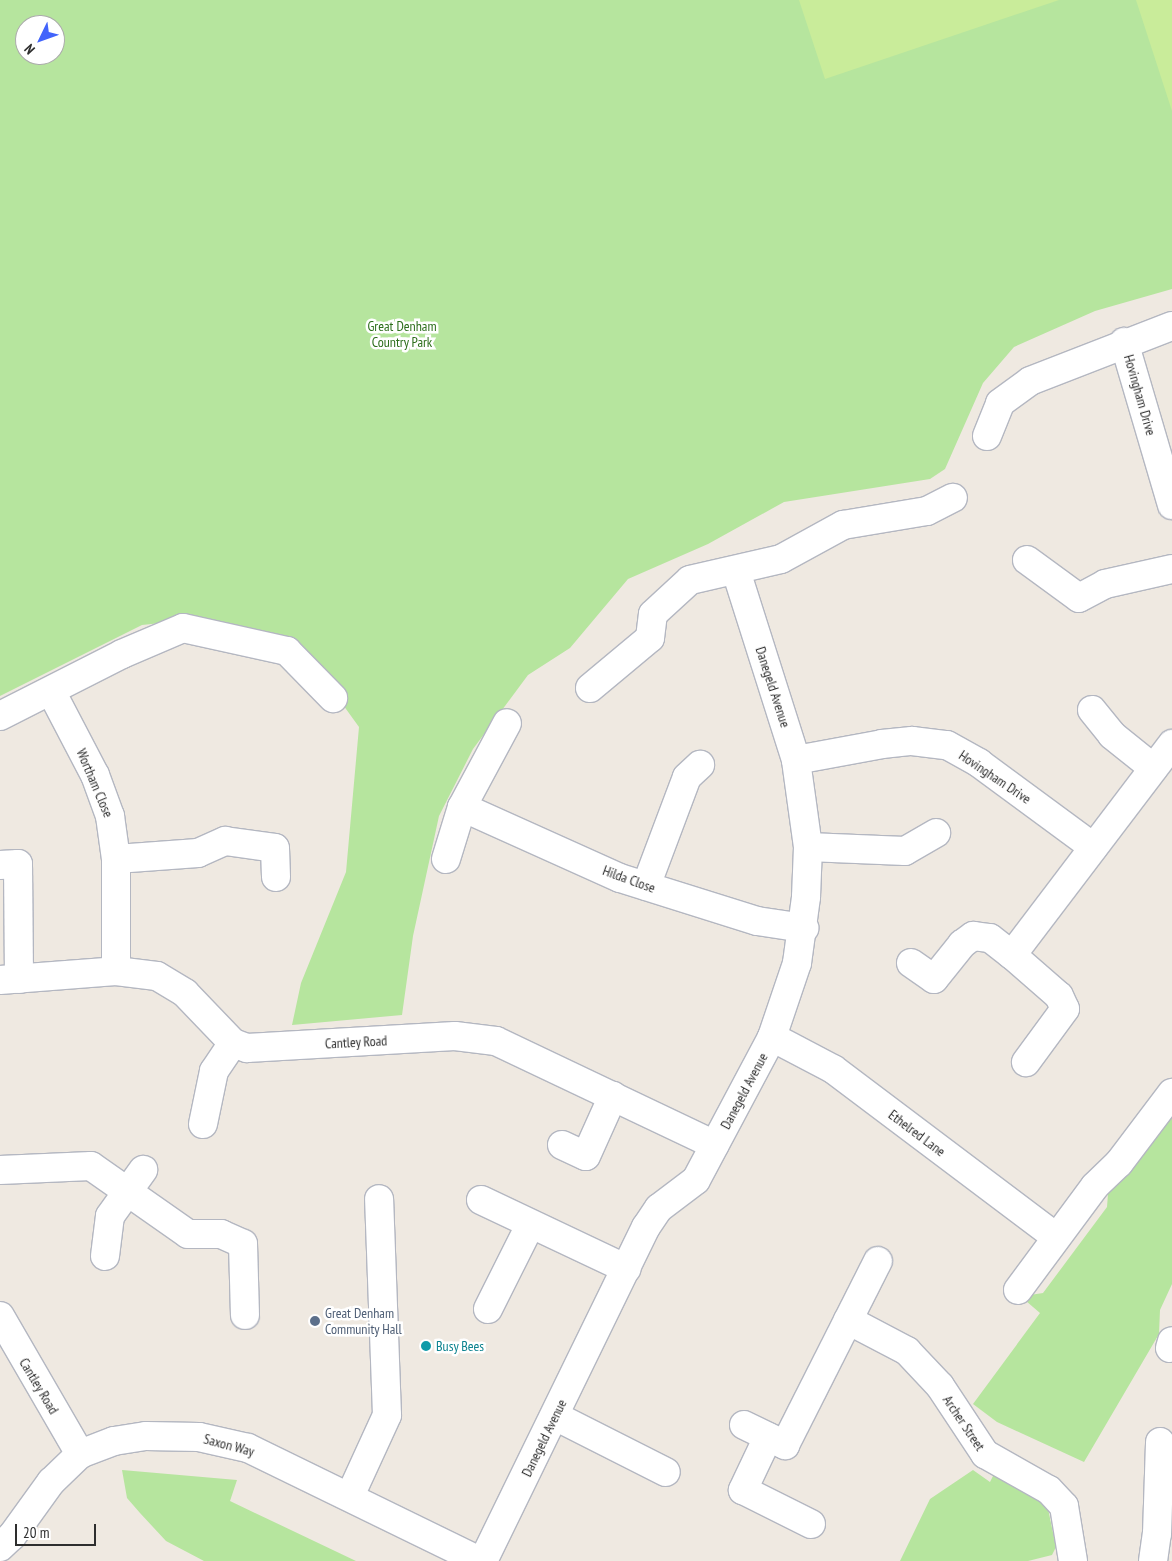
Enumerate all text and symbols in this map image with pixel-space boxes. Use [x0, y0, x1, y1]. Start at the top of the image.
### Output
north arrow [15, 15, 65, 65]
text: N [20, 41, 39, 58]
park label: Great Denham Country Park [367, 318, 437, 351]
street label: Hovingham Drive [1120, 353, 1160, 437]
street label: Danegeld Avenue [752, 644, 794, 730]
street label: Wortham Close [73, 746, 117, 820]
street label: Hovingham Drive [956, 747, 1034, 807]
street label: Hilda Close [600, 862, 658, 896]
street label: Cantley Road [324, 1032, 388, 1052]
street label: Danegeld Avenue [717, 1050, 771, 1132]
street label: Ethelred Lane [885, 1106, 949, 1160]
place label: Great Denham Community Hall [325, 1305, 402, 1338]
marker: Great Denham Community Hall [309, 1315, 321, 1327]
place label: Busy Bees [436, 1338, 484, 1354]
marker: Busy Bees [420, 1340, 432, 1352]
street label: Cantley Road [16, 1355, 62, 1417]
street label: Archer Street [939, 1392, 989, 1454]
street label: Danegeld Avenue [518, 1396, 570, 1480]
street label: Saxon Way [202, 1430, 256, 1460]
scale bar [18, 1514, 99, 1546]
text: 20 m [23, 1523, 49, 1542]

